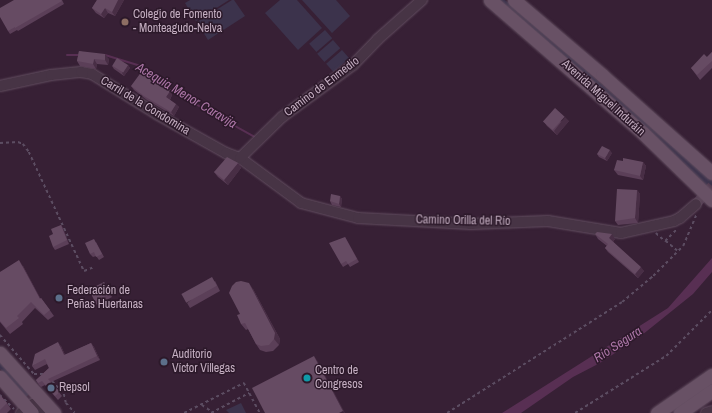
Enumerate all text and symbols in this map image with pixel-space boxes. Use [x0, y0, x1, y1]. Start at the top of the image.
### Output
place label: Colegio de Fomento - Monteagudo-Nelva [133, 8, 222, 36]
marker: Colegio de Fomento - Monteagudo-Nelva [120, 17, 130, 27]
street label: Camino de Enmedio [282, 54, 362, 120]
street label: Avenida Miguel Induráin [558, 57, 648, 139]
water label: Acequia Menor Caravija [133, 60, 239, 132]
street label: Carril de la Condomina [98, 74, 192, 138]
street label: Camino Orilla del Río [416, 213, 510, 229]
place label: Federación de Peñas Huertanas [67, 284, 143, 312]
marker: Federación de Peñas Huertanas [54, 293, 64, 303]
water label: Río Segura [591, 324, 645, 366]
place label: Auditorio Víctor Villegas [172, 348, 235, 376]
marker: Auditorio Víctor Villegas [159, 357, 169, 367]
place label: Centro de Congresos [315, 364, 363, 392]
marker: Centro de Congresos [302, 373, 312, 383]
place label: Repsol [59, 381, 90, 395]
marker: Repsol [46, 383, 56, 393]

